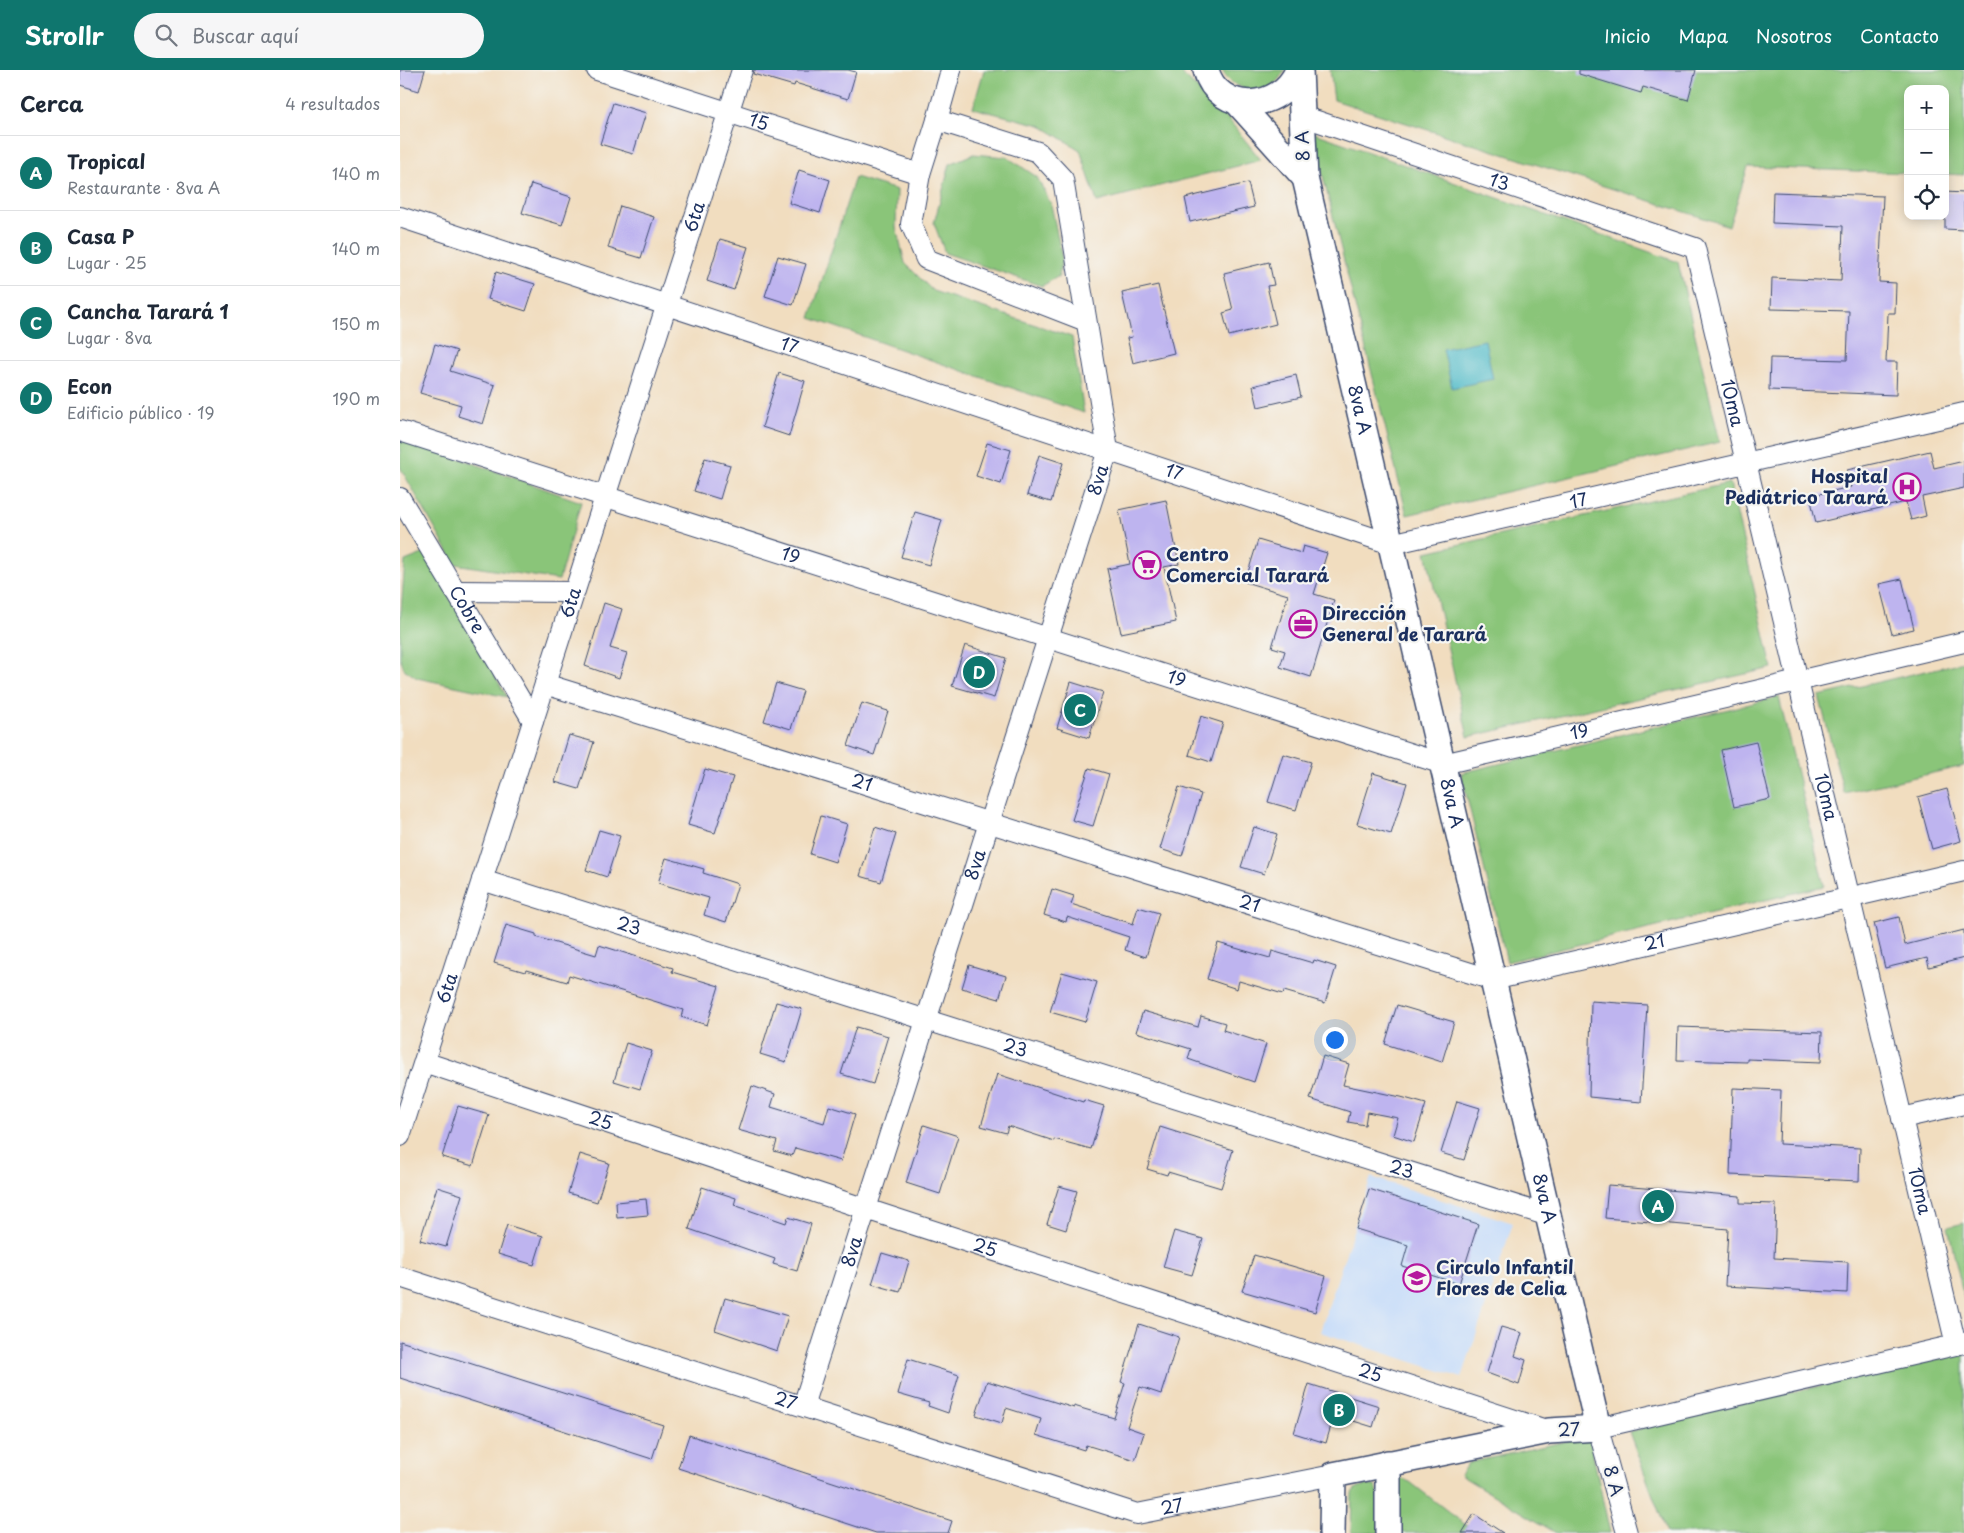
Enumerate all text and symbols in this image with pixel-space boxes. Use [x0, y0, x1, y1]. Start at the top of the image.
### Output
search box [134, 13, 484, 58]
text: Strollr [25, 17, 104, 53]
icon: search [152, 21, 180, 49]
text: Buscar aquí [192, 21, 299, 49]
text: Inicio [1604, 22, 1651, 49]
text: Mapa [1679, 22, 1728, 49]
text: Nosotros [1756, 22, 1832, 49]
text: Contacto [1860, 22, 1939, 49]
map controls [1904, 85, 1949, 220]
button: + [1904, 85, 1949, 130]
text: Cerca [20, 87, 84, 119]
text: 4 resultados [285, 91, 380, 115]
street label: 15 [746, 105, 773, 137]
street label: 8 A [1287, 130, 1316, 162]
button: − [1904, 130, 1949, 175]
text: Tropical [67, 147, 145, 175]
text: A [30, 161, 42, 185]
text: 140 m [332, 161, 380, 185]
street label: 13 [1486, 165, 1513, 197]
text: Restaurante · 8va A [67, 175, 220, 199]
button: locate [1904, 175, 1949, 220]
street label: 6ta [676, 197, 711, 236]
text: Casa P [67, 222, 134, 250]
text: B [31, 236, 41, 260]
text: 140 m [332, 236, 380, 260]
text: Lugar · 25 [67, 250, 147, 274]
text: Cancha Tarará 1 [67, 297, 229, 325]
text: C [30, 311, 42, 335]
text: 150 m [332, 311, 380, 335]
text: Lugar · 8va [67, 325, 152, 349]
street label: 17 [777, 328, 803, 360]
text: Econ [67, 372, 112, 400]
street label: 10ma [1715, 376, 1752, 430]
street label: 8va A [1342, 382, 1380, 437]
text: D [30, 386, 42, 410]
text: 190 m [332, 386, 380, 410]
text: Edificio público · 19 [67, 400, 214, 424]
street label: 17 [1162, 455, 1187, 487]
street label: 8va [1079, 461, 1115, 498]
place label: Hospital Pediátrico Tarará [1725, 462, 1888, 510]
hospital icon: Hospital Pediátrico Tarará [1892, 472, 1922, 502]
street label: 17 [1567, 484, 1590, 515]
street label: 19 [778, 539, 804, 570]
place label: Centro Comercial Tarará [1166, 540, 1329, 588]
supermarket icon: Centro Comercial Tarará [1132, 550, 1162, 580]
street label: Cobre [443, 580, 493, 638]
street label: 6ta [552, 583, 588, 621]
place label: Dirección General de Tarará [1322, 599, 1487, 647]
office icon: Dirección General de Tarará [1288, 609, 1318, 639]
pin: D [963, 653, 995, 691]
street label: 19 [1164, 662, 1190, 693]
pin: C [1064, 691, 1096, 729]
street label: 19 [1567, 715, 1591, 746]
street label: 21 [848, 766, 876, 798]
street label: 10ma [1808, 770, 1846, 824]
street label: 8va A [1434, 775, 1472, 831]
street label: 8va [957, 845, 992, 883]
street label: 21 [1236, 887, 1264, 919]
street label: 23 [614, 908, 645, 941]
street label: 21 [1641, 926, 1667, 957]
street label: 6ta [428, 968, 464, 1007]
your location [1322, 1027, 1348, 1053]
street label: 23 [1000, 1030, 1031, 1063]
street label: 25 [585, 1103, 617, 1136]
street label: 23 [1386, 1152, 1418, 1185]
street label: 10ma [1902, 1164, 1940, 1218]
street label: 8va A [1527, 1170, 1565, 1226]
pin: A [1642, 1187, 1674, 1225]
street label: 25 [970, 1230, 1001, 1263]
street label: 8va [833, 1232, 868, 1270]
place label: Circulo Infantil Flores de Celia [1436, 1253, 1573, 1301]
school or university icon: Circulo Infantil Flores de Celia [1402, 1263, 1432, 1293]
street label: 25 [1355, 1355, 1386, 1388]
street label: 27 [771, 1383, 801, 1416]
pin: B [1323, 1391, 1355, 1429]
street label: 27 [1557, 1414, 1581, 1443]
street label: 8 A [1597, 1462, 1632, 1499]
street label: 27 [1158, 1490, 1186, 1521]

